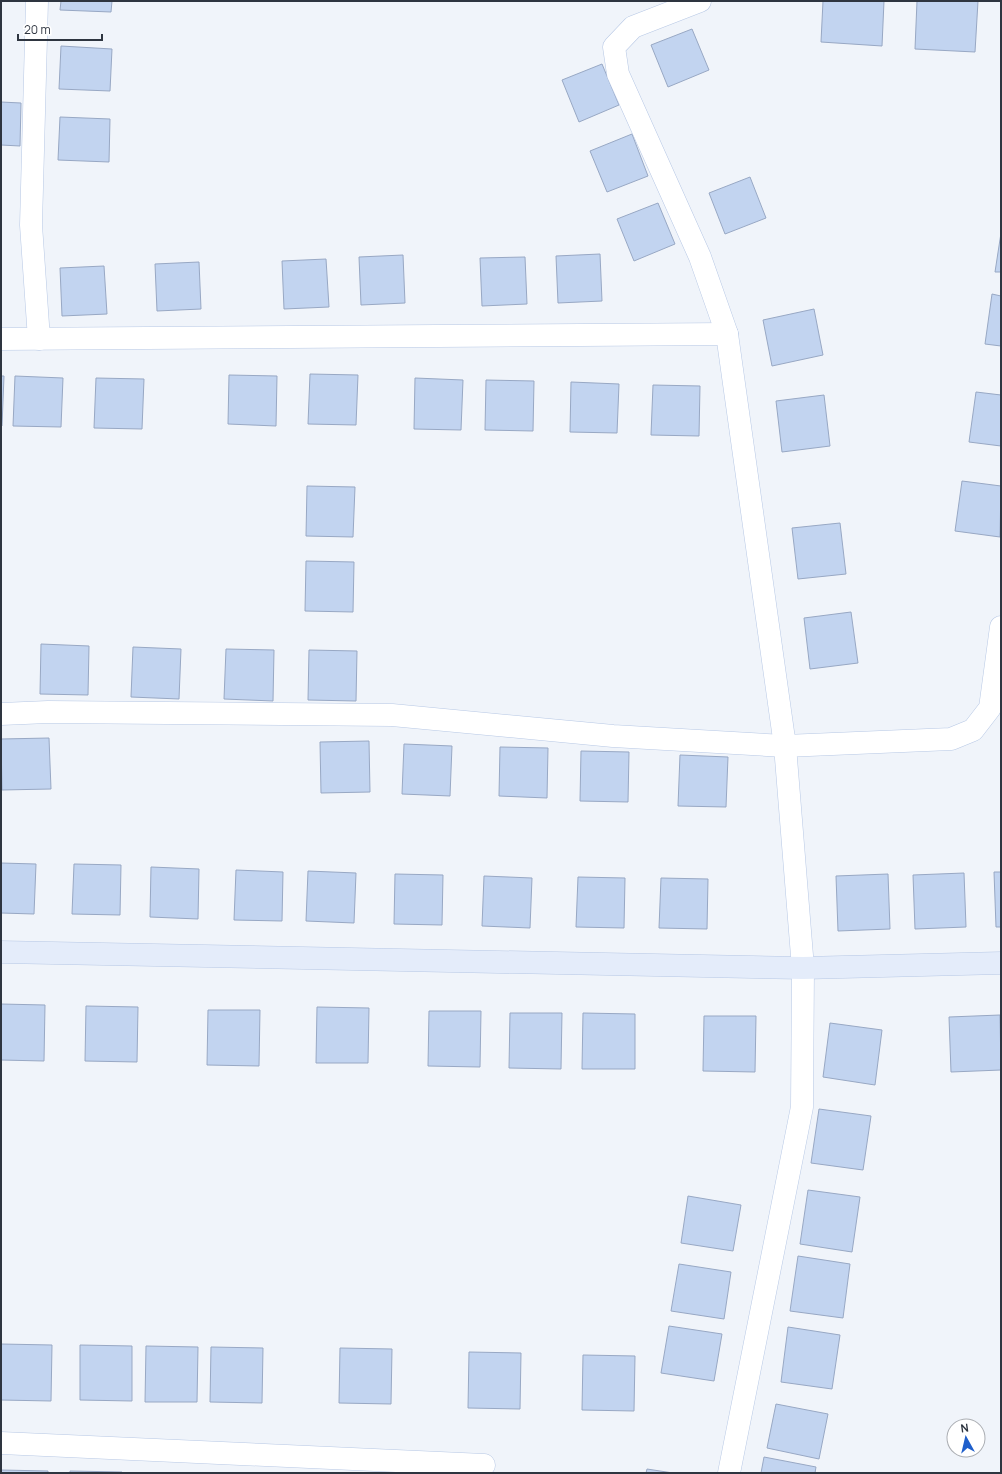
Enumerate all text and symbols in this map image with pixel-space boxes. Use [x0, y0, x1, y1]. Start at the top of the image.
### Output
scale bar [18, 16, 102, 42]
text: 20 m [24, 21, 51, 38]
north arrow [946, 1418, 986, 1458]
text: N [960, 1420, 970, 1436]

